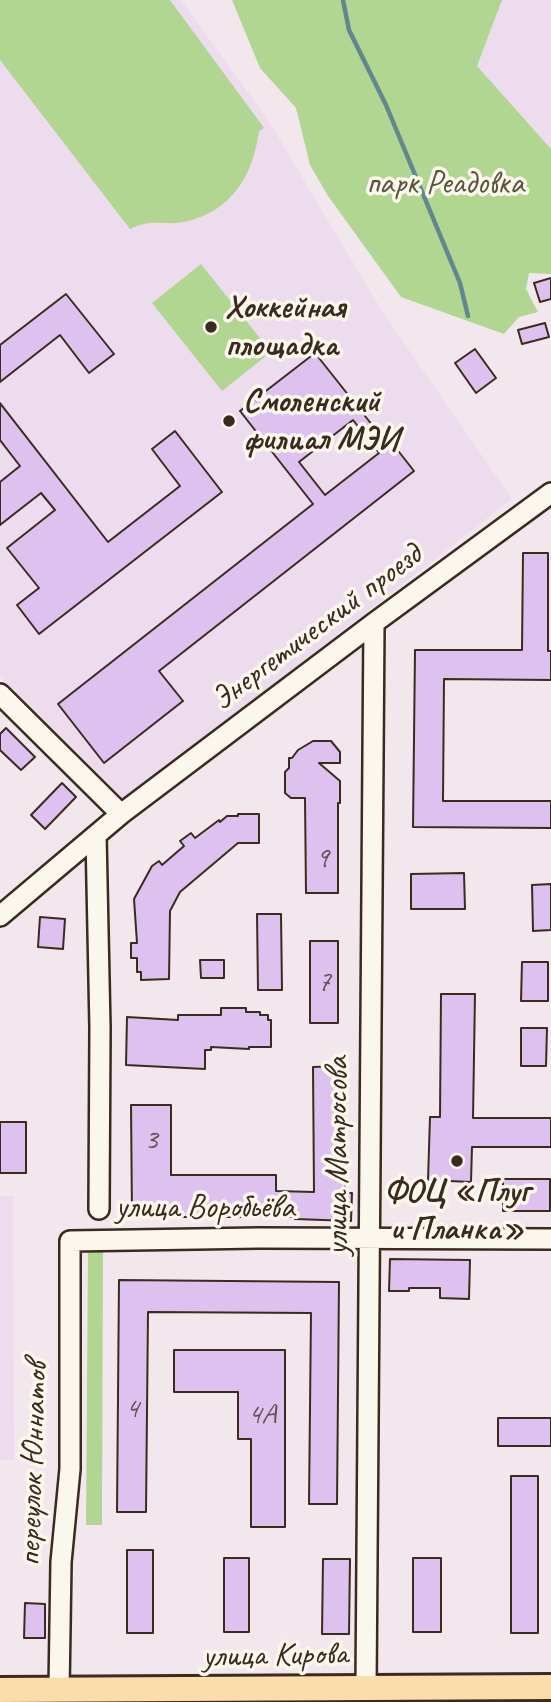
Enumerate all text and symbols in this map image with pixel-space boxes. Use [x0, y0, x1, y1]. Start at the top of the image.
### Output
park label: парк Реадовка [366, 164, 524, 204]
place label: Хоккейная площадка [225, 288, 345, 366]
marker: Хоккейная площадка [203, 319, 219, 335]
place label: Смоленский филиал МЭИ [243, 382, 399, 460]
marker: Смоленский филиал МЭИ [221, 413, 237, 429]
street label: Энергетический проезд [204, 536, 430, 720]
house number: 9 [315, 841, 329, 877]
house number: 7 [317, 964, 331, 1000]
street label: улица Матросова [318, 1057, 358, 1255]
house number: 3 [144, 1122, 158, 1158]
marker: ФОЦ «Плуг и Планка» [449, 1153, 465, 1169]
place label: ФОЦ «Плуг и Планка» [384, 1172, 530, 1250]
street label: улица Воробьёва [116, 1188, 294, 1228]
street label: переулок Юннатов [11, 1361, 57, 1567]
house number: 4 [125, 1391, 139, 1427]
house number: 4А [248, 1397, 276, 1433]
street label: улица Кирова [202, 1635, 348, 1677]

